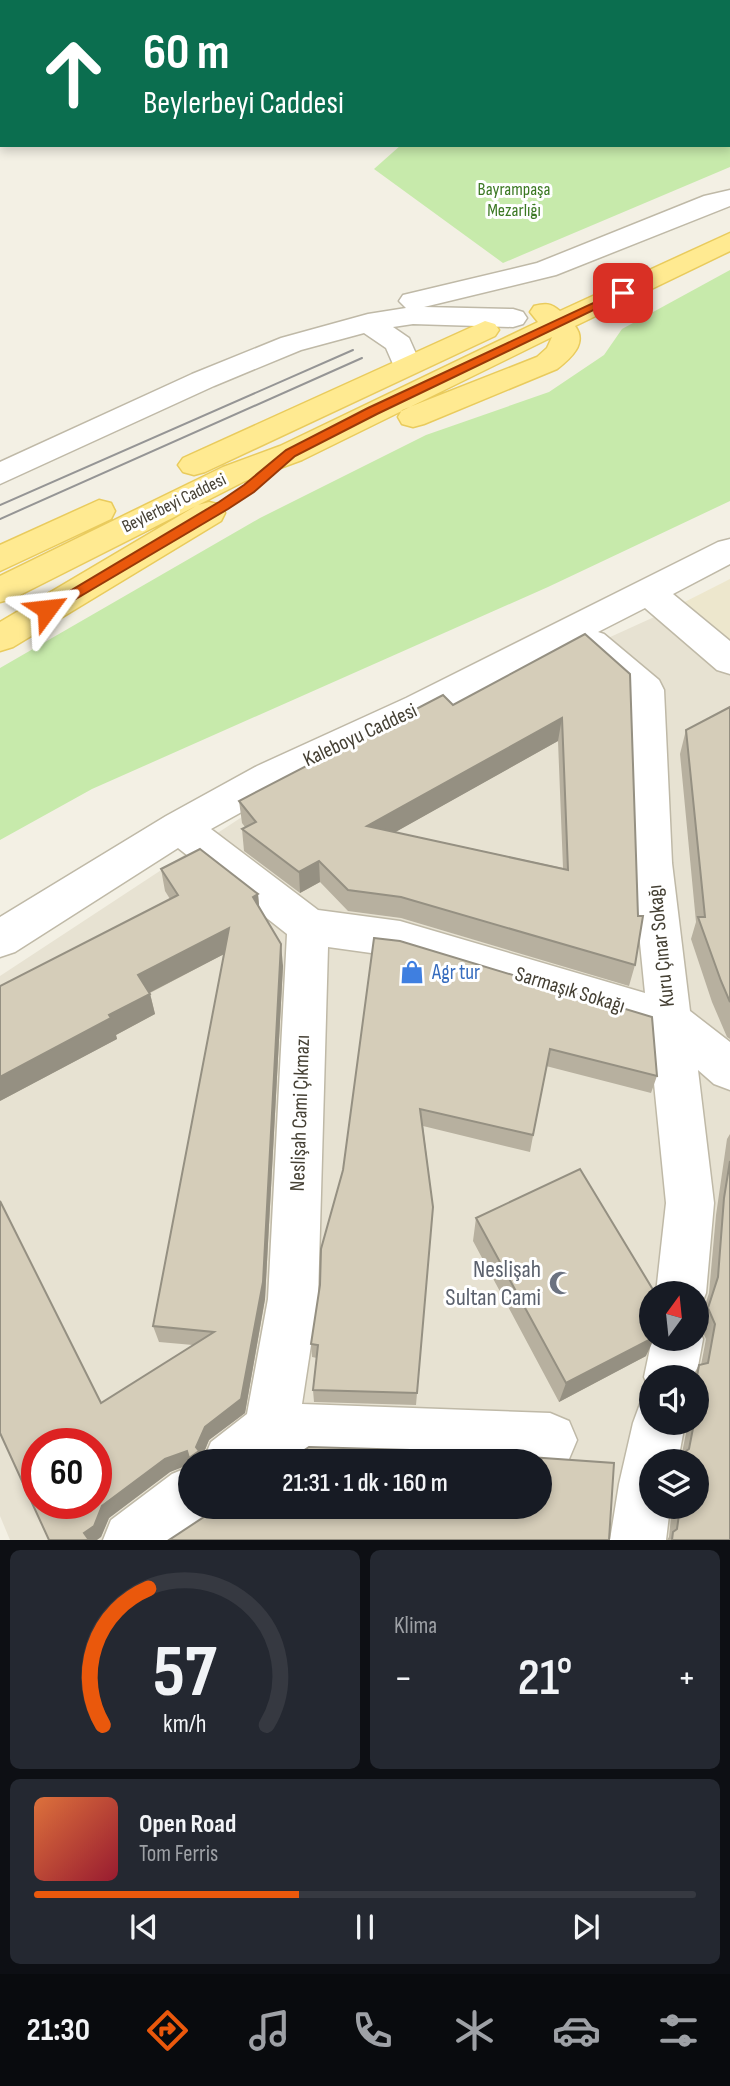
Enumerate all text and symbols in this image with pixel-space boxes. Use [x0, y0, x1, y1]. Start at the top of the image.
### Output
text: 60 m [143, 24, 230, 83]
icon: ahead [28, 28, 119, 119]
text: Beylerbeyi Caddesi [143, 84, 344, 123]
park label: Bayrampaşa Mezarlığı [478, 179, 550, 221]
pin [593, 263, 653, 323]
icon: arrive [604, 274, 642, 312]
street label: Beylerbeyi Caddesi [119, 469, 229, 537]
position arrow [10, 572, 84, 646]
street label: Kaleboyu Caddesi [299, 698, 421, 772]
street label: Kuru Çınar Sokağı [642, 884, 680, 1008]
shop icon: Agr tur [398, 958, 426, 986]
place label: Agr tur [431, 960, 480, 985]
street label: Sarmaşık Sokağı [512, 961, 628, 1019]
street label: Neslişah Cami Çıkmazı [285, 1034, 315, 1192]
place label: Neslişah Sultan Cami [445, 1255, 541, 1312]
mosque icon: Neslişah Sultan Cami [547, 1269, 575, 1297]
north arrow [639, 1281, 709, 1351]
map controls [639, 1281, 709, 1519]
button: sound [639, 1365, 709, 1435]
speed limit sign: 60 [21, 1428, 112, 1519]
button: layers [639, 1449, 709, 1519]
text: 21:31 · 1 dk · 160 m [282, 1468, 448, 1499]
text: Klima [394, 1612, 437, 1640]
text: 57 [153, 1630, 217, 1718]
text: 21° [518, 1647, 572, 1710]
text: − [394, 1656, 413, 1701]
text: + [677, 1656, 696, 1701]
text: km/h [163, 1709, 207, 1740]
text: Open Road [139, 1809, 236, 1840]
text: Tom Ferris [139, 1840, 218, 1868]
icon: previous [125, 1908, 163, 1946]
icon: pause [346, 1908, 384, 1946]
icon: next [567, 1908, 605, 1946]
icon: directions [143, 2006, 192, 2055]
icon: music [245, 2006, 294, 2055]
icon: phone [348, 2006, 397, 2055]
icon: climate [450, 2006, 499, 2055]
icon: car [552, 2006, 601, 2055]
icon: filters [654, 2006, 703, 2055]
text: 21:30 [27, 2011, 90, 2050]

